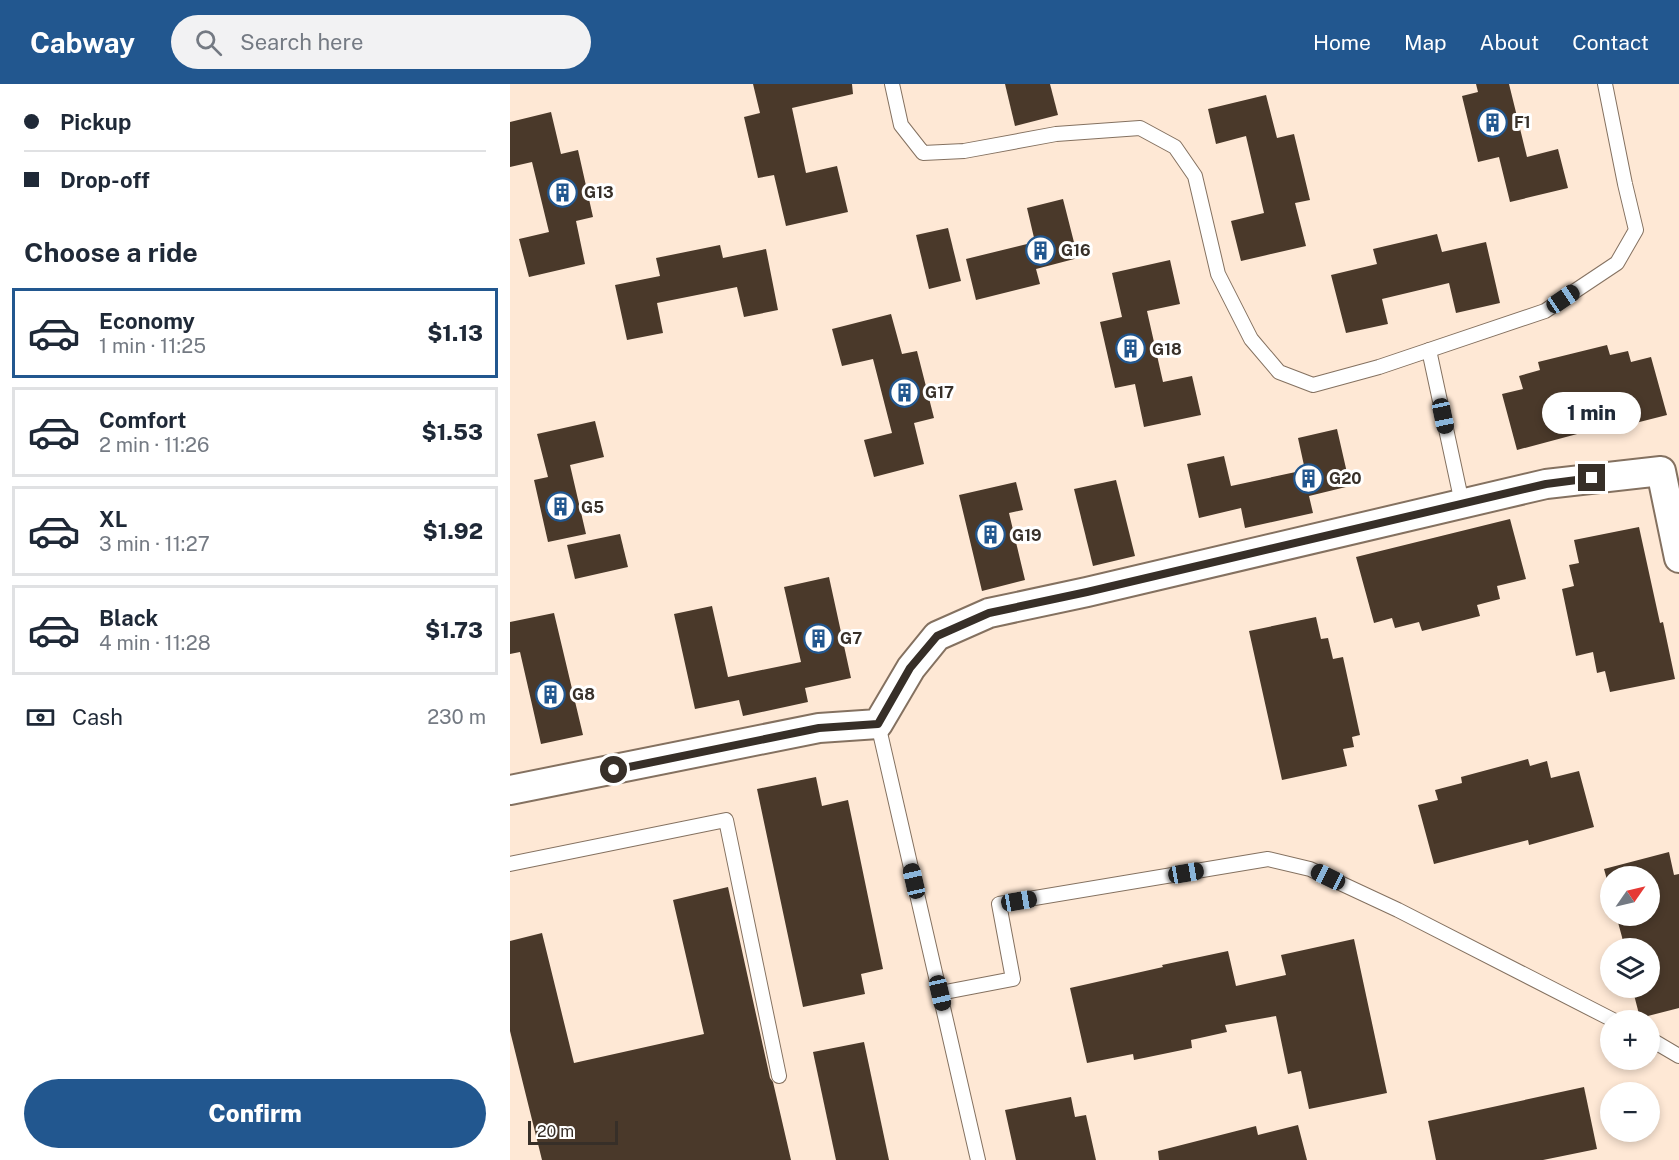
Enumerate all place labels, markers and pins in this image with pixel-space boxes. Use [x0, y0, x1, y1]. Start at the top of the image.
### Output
building icon: F1 [1477, 106, 1509, 138]
place label: F1 [1514, 113, 1531, 132]
building icon: G13 [547, 176, 579, 208]
place label: G13 [584, 183, 614, 202]
building icon: G16 [1024, 234, 1056, 266]
place label: G16 [1061, 241, 1091, 260]
building icon: G18 [1115, 333, 1147, 365]
place label: G18 [1152, 340, 1182, 359]
building icon: G17 [888, 376, 920, 408]
place label: G17 [925, 383, 954, 402]
building icon: G20 [1292, 462, 1324, 494]
place label: G20 [1329, 469, 1362, 488]
building icon: G5 [544, 491, 576, 523]
place label: G5 [581, 498, 604, 517]
building icon: G19 [975, 519, 1007, 551]
place label: G19 [1012, 526, 1042, 545]
building icon: G7 [803, 622, 835, 654]
place label: G7 [840, 629, 862, 648]
building icon: G8 [535, 678, 567, 710]
place label: G8 [572, 685, 595, 704]

